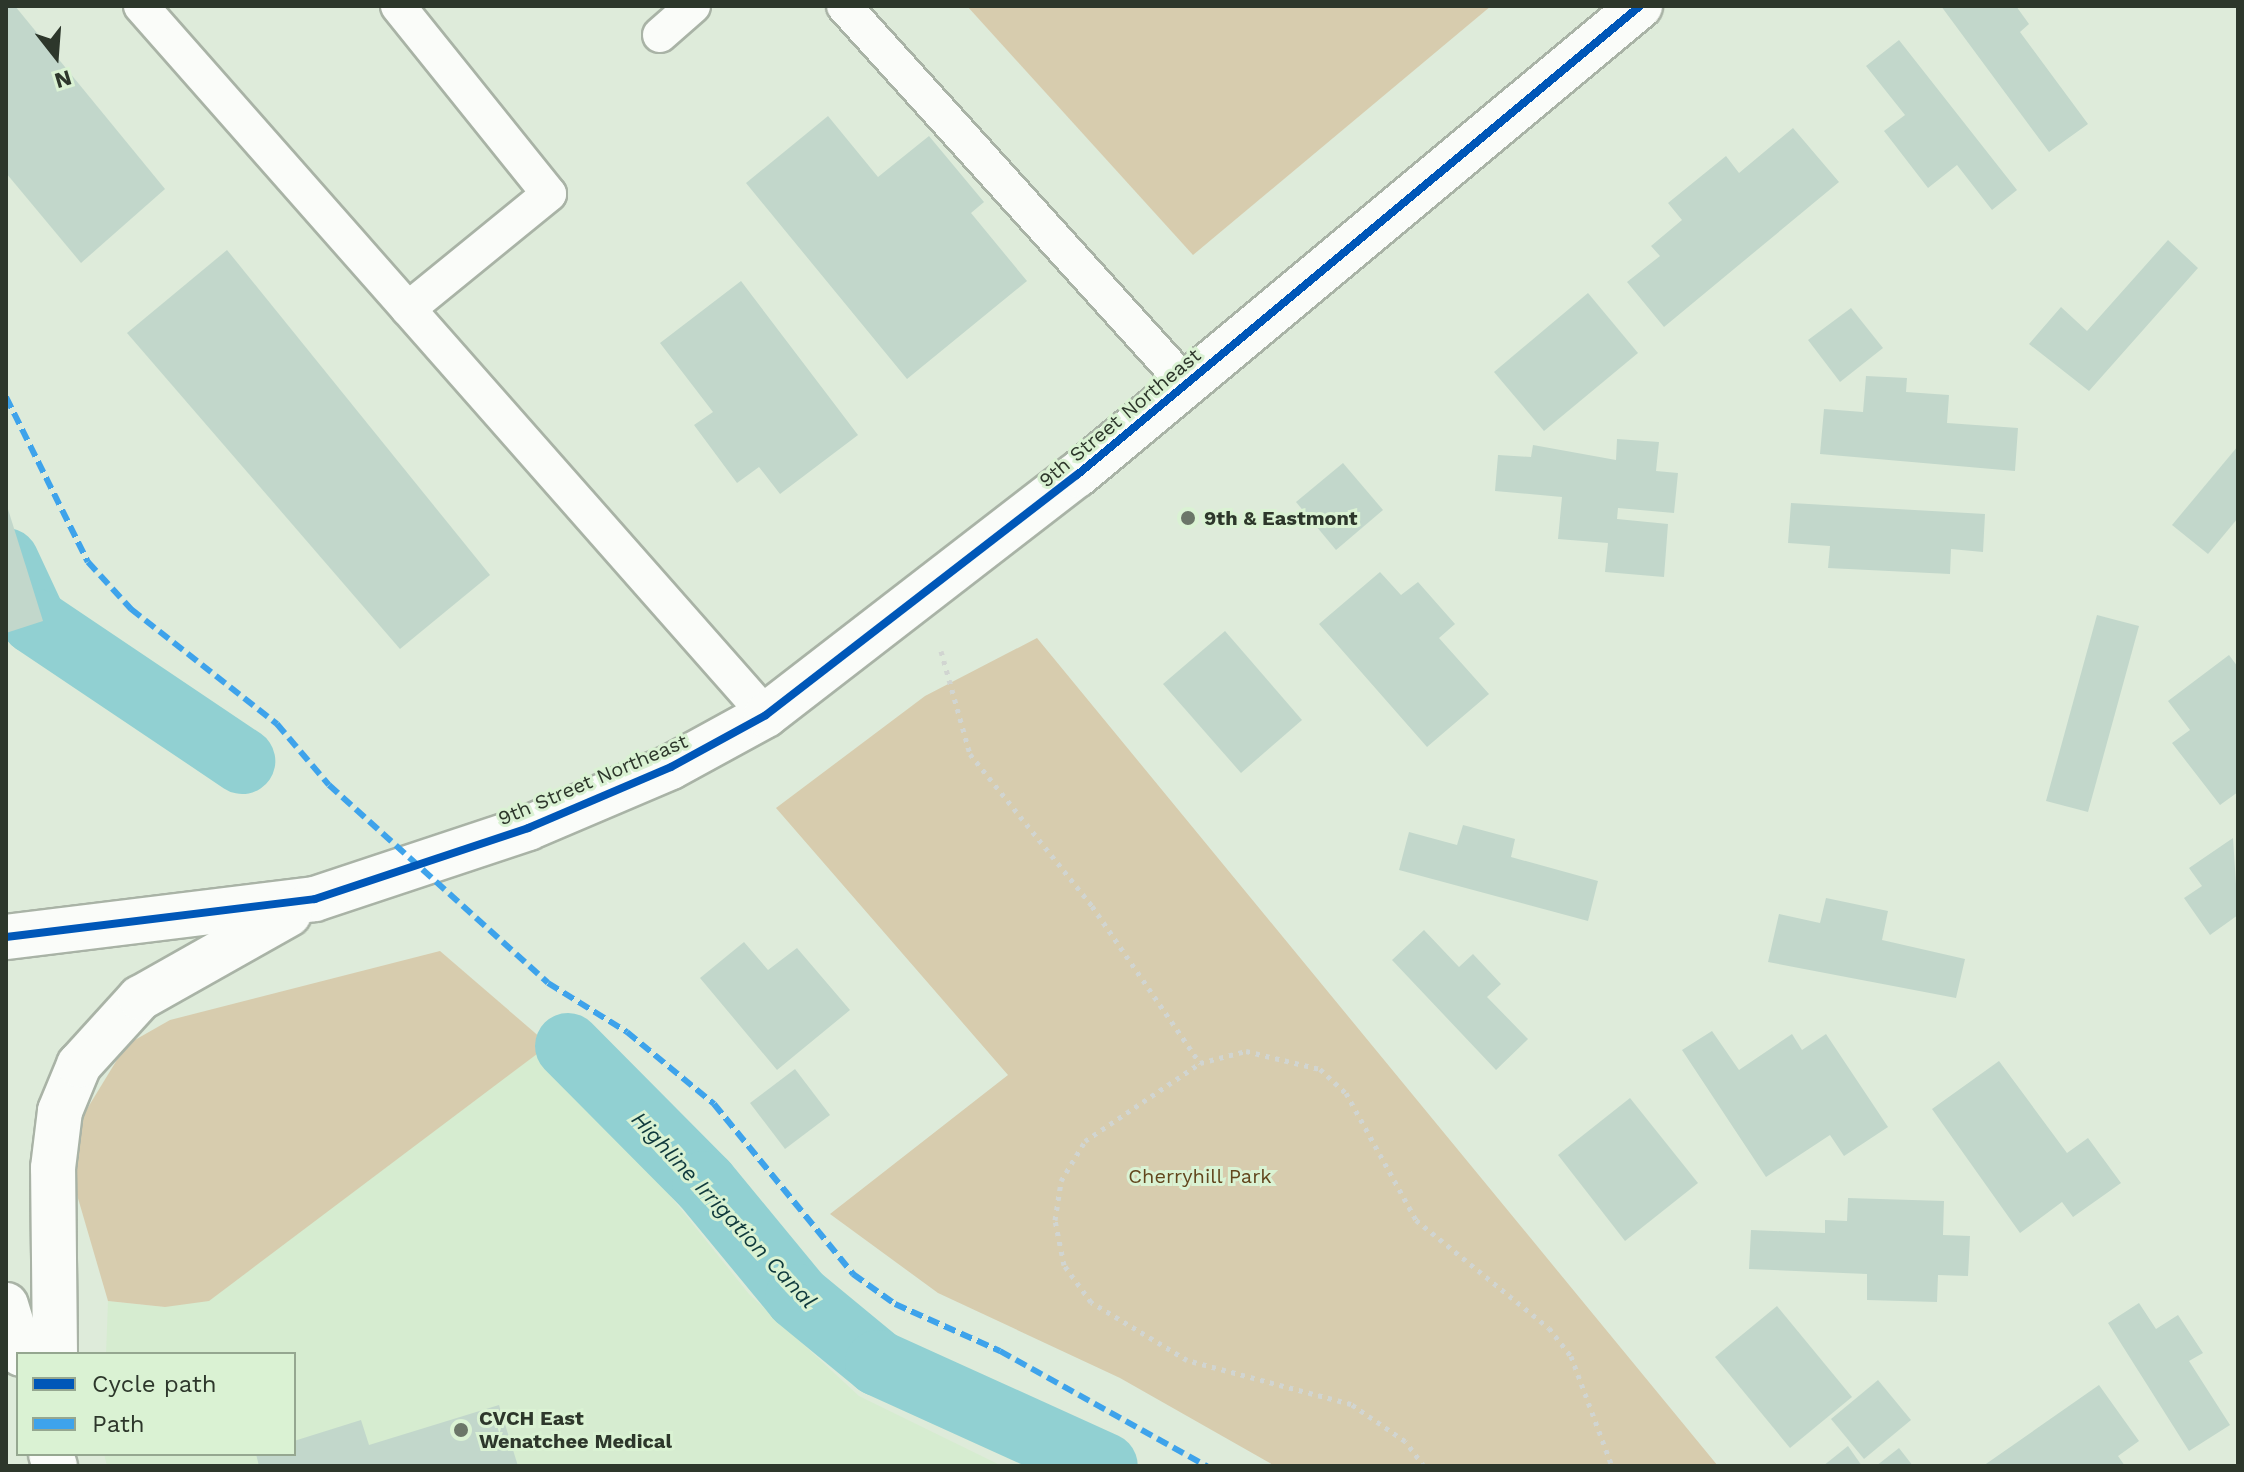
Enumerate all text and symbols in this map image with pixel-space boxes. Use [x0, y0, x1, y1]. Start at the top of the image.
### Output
north arrow [16, 16, 96, 96]
text: N [52, 65, 75, 94]
street label: 9th Street Northeast [1034, 343, 1206, 493]
place label: 9th & Eastmont [1204, 506, 1358, 530]
marker: 9th & Eastmont [1179, 509, 1197, 527]
street label: 9th Street Northeast [495, 729, 691, 831]
water label: Highline Irrigation Canal [626, 1106, 822, 1314]
park label: Cherryhill Park [1128, 1164, 1272, 1188]
legend [16, 1352, 296, 1456]
text: Cycle path [92, 1370, 217, 1398]
place label: CVCH East Wenatchee Medical [479, 1406, 672, 1453]
text: Path [92, 1410, 145, 1438]
marker: CVCH East Wenatchee Medical [450, 1419, 472, 1441]

